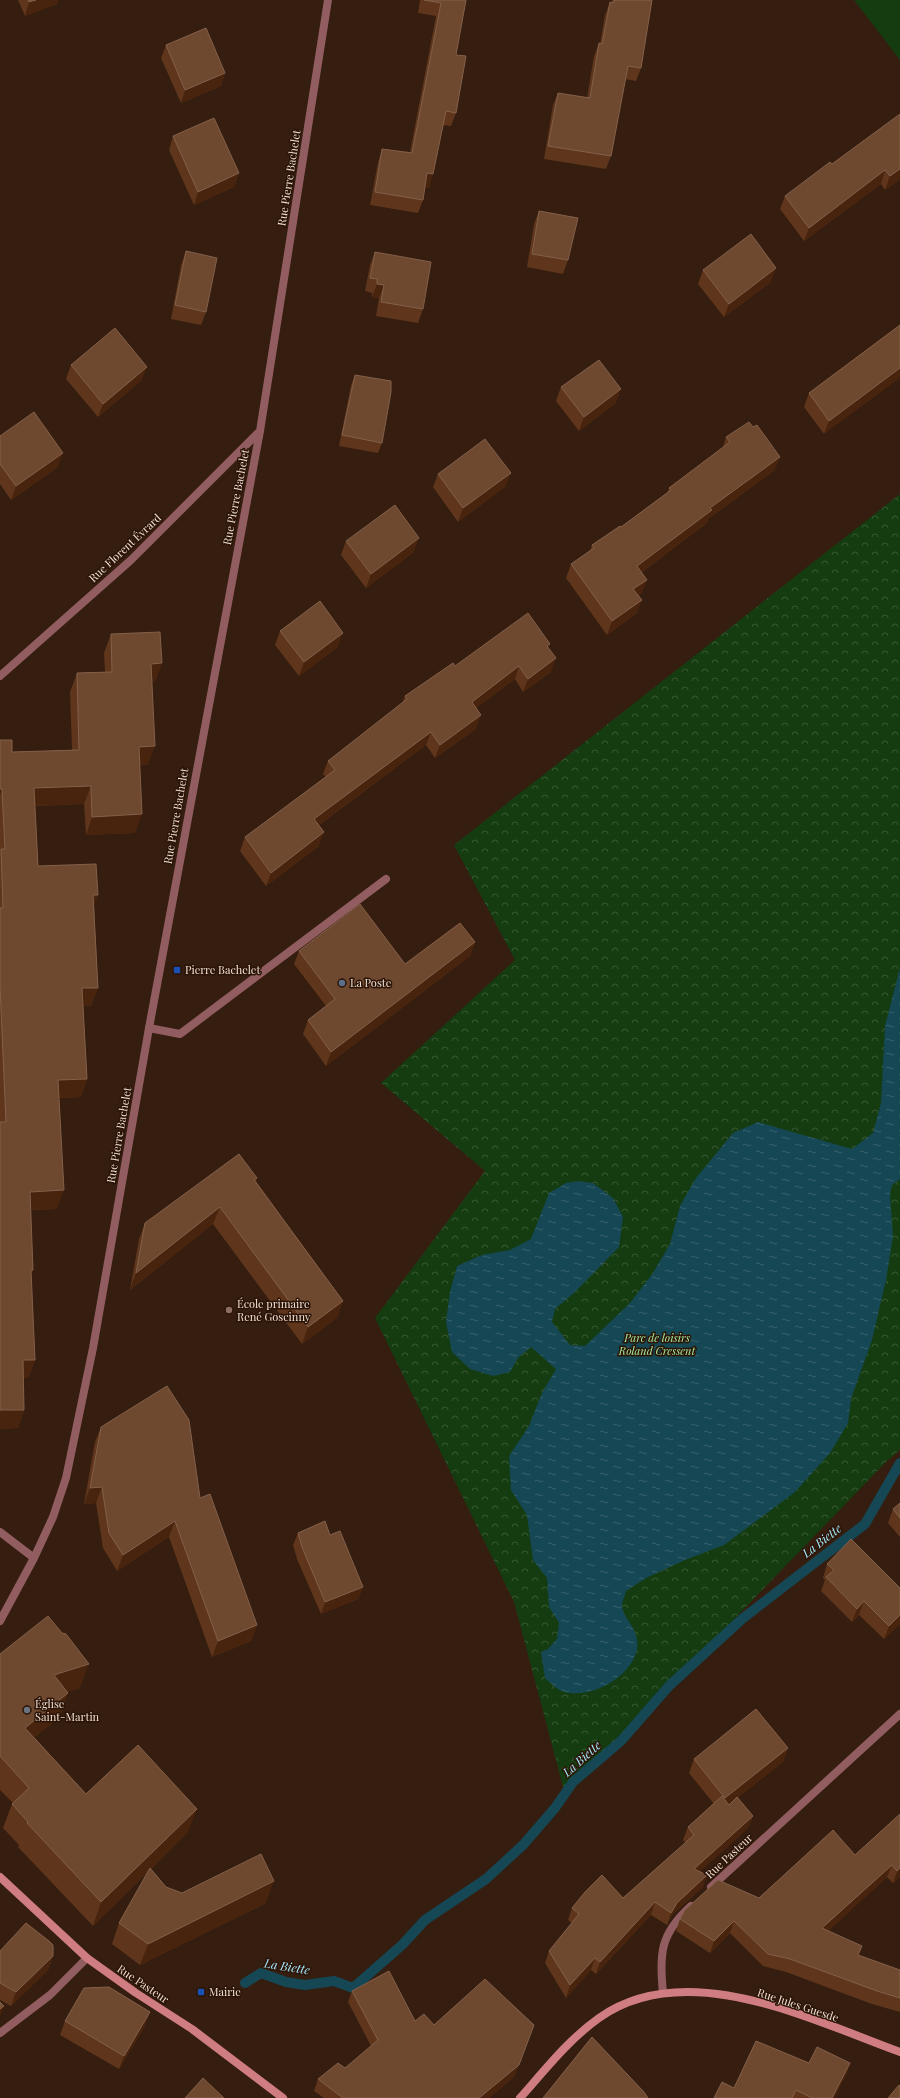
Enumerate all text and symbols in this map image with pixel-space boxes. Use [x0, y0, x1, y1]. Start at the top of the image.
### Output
street label: Rue Pierre Bachelet [274, 129, 304, 227]
street label: Rue Pierre Bachelet [219, 448, 252, 546]
street label: Rue Florent Évrard [85, 510, 165, 585]
street label: Rue Pierre Bachelet [160, 767, 191, 865]
place label: Pierre Bachelet [185, 962, 260, 977]
marker: Pierre Bachelet [172, 965, 182, 975]
place label: La Poste [350, 975, 392, 990]
marker: La Poste [337, 978, 347, 988]
street label: Rue Pierre Bachelet [103, 1086, 134, 1184]
place label: École primaire René Goscinny [237, 1296, 311, 1324]
marker: École primaire René Goscinny [224, 1305, 234, 1315]
park label: Parc de loisirs Roland Cressent [618, 1330, 696, 1358]
water label: La Biette [798, 1520, 844, 1561]
place label: Église Saint-Martin [35, 1696, 100, 1724]
marker: Église Saint-Martin [22, 1705, 32, 1715]
water label: La Biette [558, 1737, 604, 1780]
street label: Rue Pasteur [702, 1830, 756, 1881]
water label: La Biette [262, 1954, 311, 1978]
street label: Rue Pasteur [114, 1961, 172, 2006]
place label: Mairie [209, 1984, 241, 1999]
street label: Rue Jules Guesde [756, 1984, 841, 2025]
marker: Mairie [196, 1987, 206, 1997]

